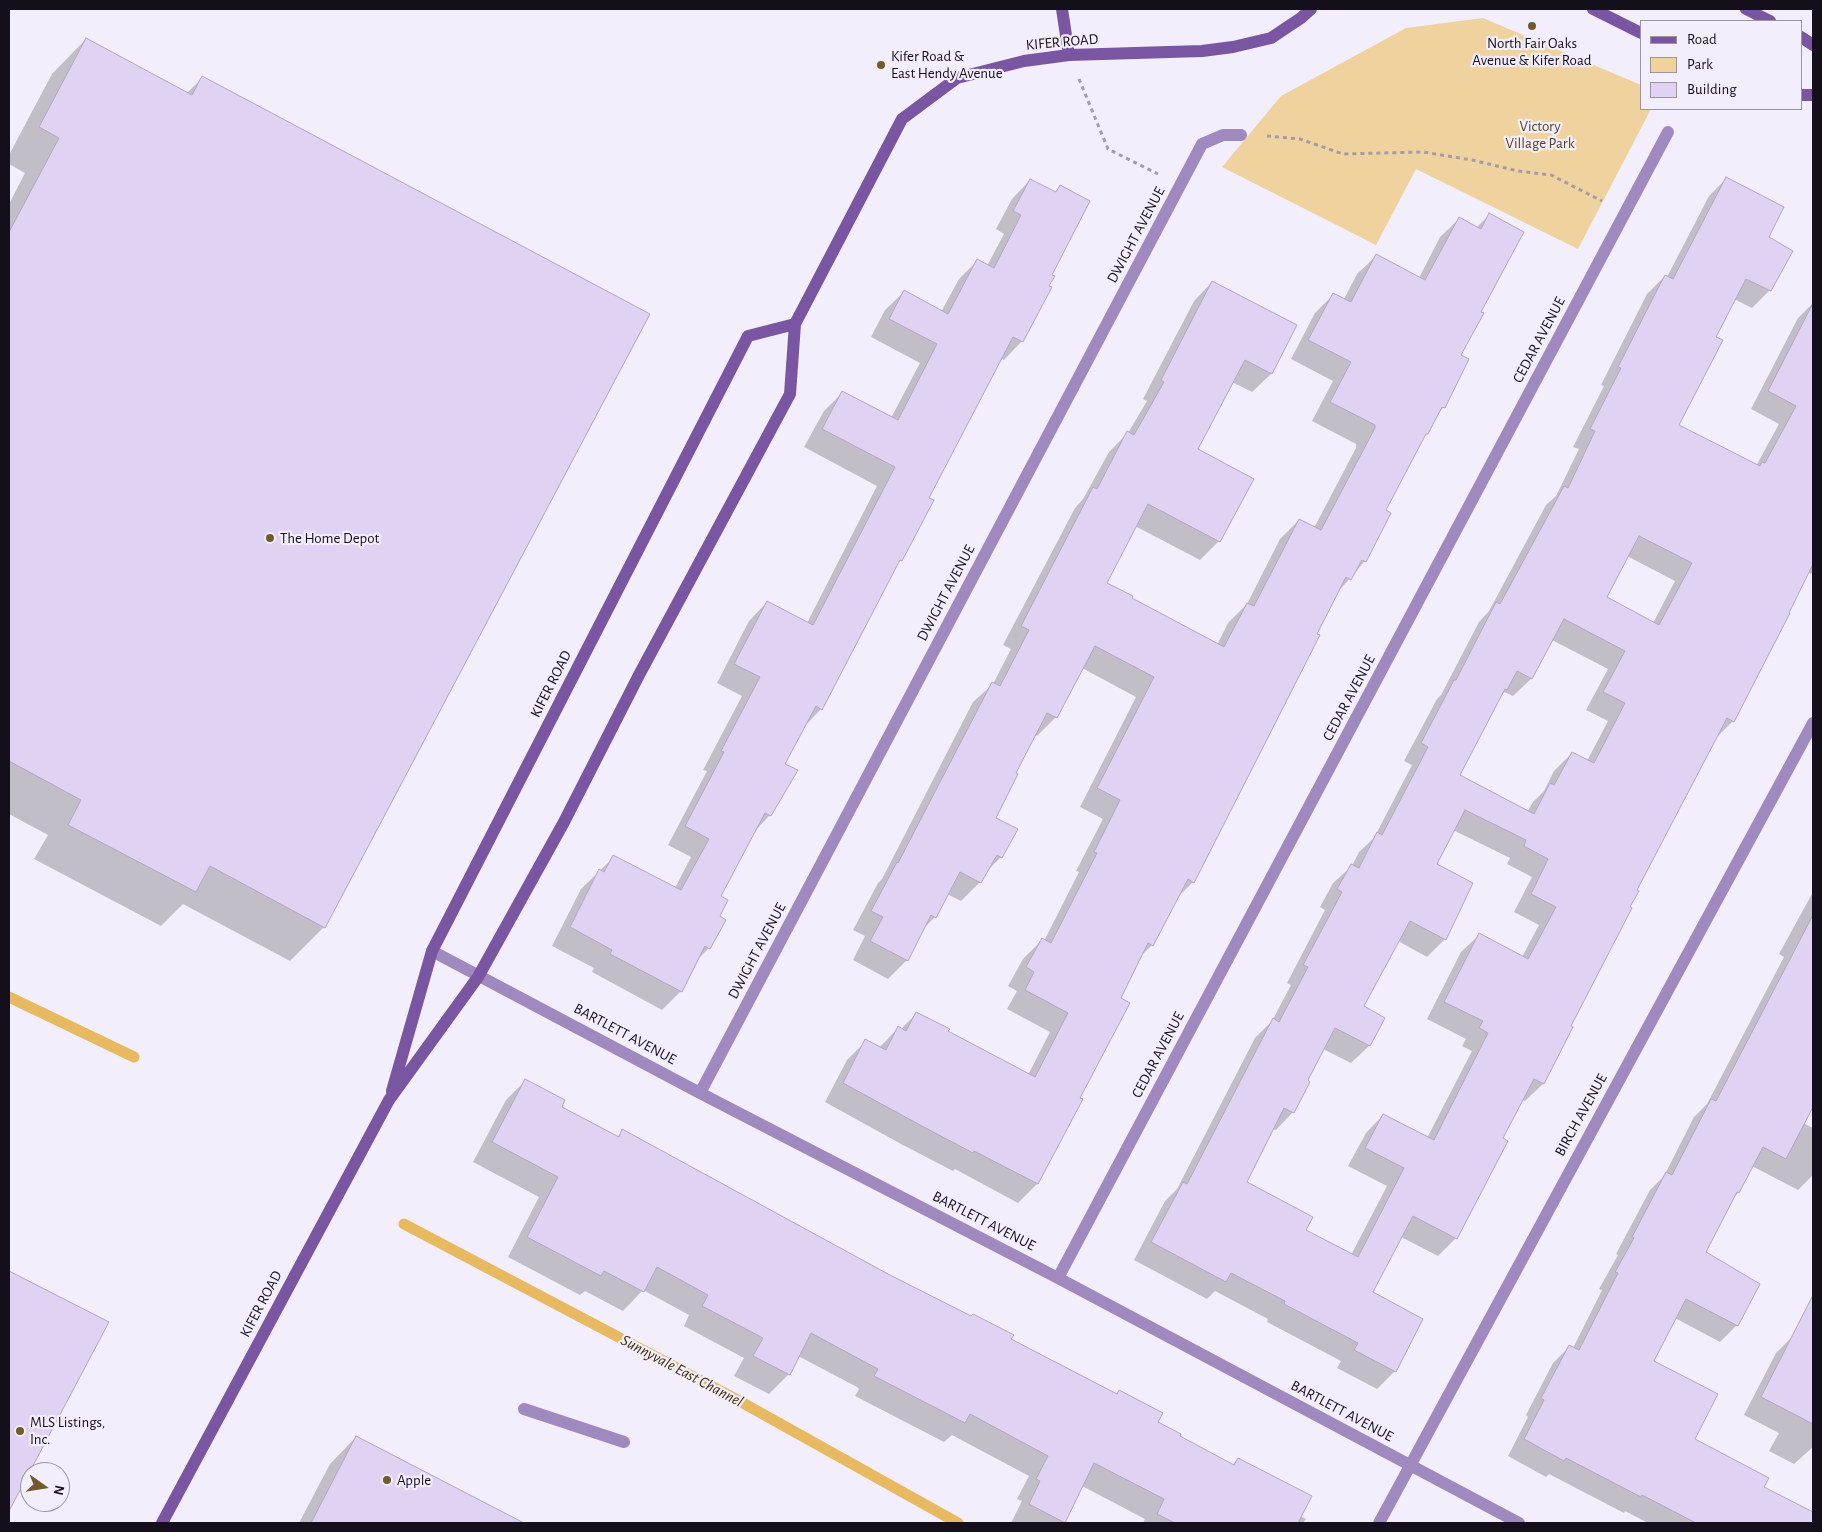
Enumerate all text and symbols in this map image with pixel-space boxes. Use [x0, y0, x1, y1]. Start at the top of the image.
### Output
marker: North Fair Oaks Avenue & Kifer Road [1526, 20, 1538, 32]
legend [1640, 20, 1802, 110]
street label: KIFER ROAD [1025, 30, 1099, 54]
text: Road [1687, 32, 1717, 47]
place label: North Fair Oaks Avenue & Kifer Road [1472, 34, 1592, 69]
place label: Kifer Road & East Hendy Avenue [891, 47, 1003, 82]
text: Park [1687, 57, 1713, 72]
marker: Kifer Road & East Hendy Avenue [875, 59, 887, 71]
text: Building [1687, 82, 1737, 97]
park label: Victory Village Park [1505, 117, 1575, 152]
street label: DWIGHT AVENUE [1103, 184, 1169, 286]
street label: CEDAR AVENUE [1509, 294, 1569, 386]
place label: The Home Depot [280, 529, 379, 547]
marker: The Home Depot [264, 532, 276, 544]
street label: DWIGHT AVENUE [913, 542, 979, 644]
street label: KIFER ROAD [526, 648, 576, 720]
street label: CEDAR AVENUE [1319, 652, 1379, 744]
street label: DWIGHT AVENUE [724, 900, 790, 1002]
street label: BARTLETT AVENUE [571, 999, 679, 1069]
street label: CEDAR AVENUE [1128, 1009, 1188, 1101]
street label: BIRCH AVENUE [1551, 1071, 1611, 1159]
street label: BARTLETT AVENUE [929, 1187, 1039, 1255]
street label: KIFER ROAD [236, 1268, 286, 1340]
water label: Sunnyvale East Channel [618, 1331, 746, 1411]
street label: BARTLETT AVENUE [1288, 1376, 1396, 1446]
place label: MLS Listings, Inc. [30, 1413, 105, 1448]
marker: MLS Listings, Inc. [14, 1425, 26, 1437]
north arrow [20, 1462, 70, 1512]
place label: Apple [397, 1471, 431, 1489]
marker: Apple [381, 1474, 393, 1486]
text: N [51, 1484, 67, 1496]

